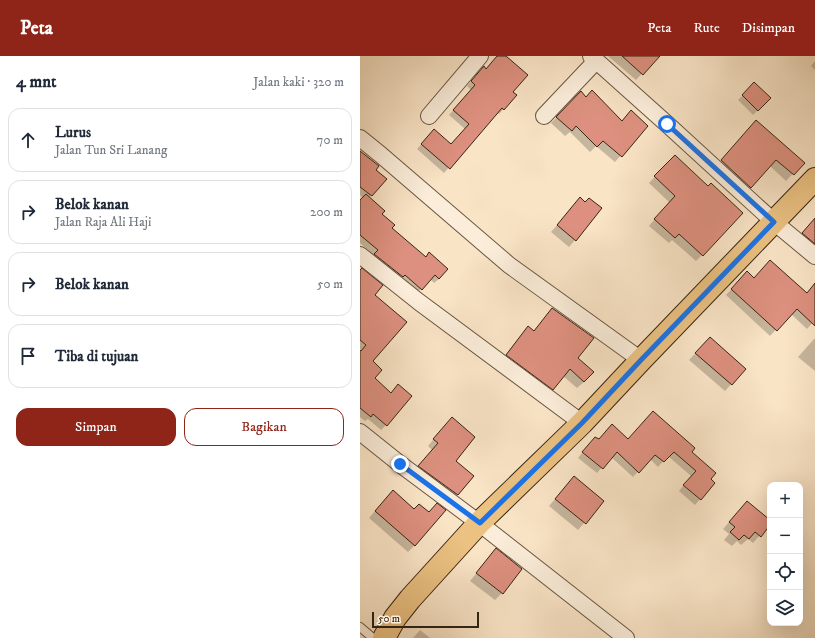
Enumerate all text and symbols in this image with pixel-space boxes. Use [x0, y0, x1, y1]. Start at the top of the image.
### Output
text: Peta [20, 17, 53, 40]
text: Peta [647, 19, 672, 37]
text: Rute [694, 19, 720, 37]
text: Disimpan [742, 19, 795, 37]
text: 4 mnt [16, 71, 56, 93]
text: Jalan kaki · 320 m [253, 74, 344, 90]
route start [658, 115, 676, 133]
text: Lurus [55, 123, 91, 142]
icon: ahead [17, 129, 39, 151]
text: 70 m [317, 132, 343, 148]
text: Jalan Tun Sri Lanang [55, 142, 167, 158]
text: Belok kanan [55, 195, 129, 214]
icon: right [17, 201, 39, 223]
text: 200 m [310, 204, 343, 220]
text: Jalan Raja Ali Haji [55, 214, 151, 230]
icon: right [17, 273, 39, 295]
text: Belok kanan [55, 275, 129, 294]
text: 50 m [317, 276, 343, 292]
icon: arrive [17, 345, 39, 367]
text: Tiba di tujuan [55, 347, 138, 366]
button: Simpan [16, 408, 176, 446]
button: Bagikan [184, 408, 344, 446]
route end [391, 455, 409, 473]
map controls [767, 482, 803, 626]
button: + [767, 482, 803, 518]
button: − [767, 518, 803, 554]
button: locate [767, 554, 803, 590]
button: layers [767, 590, 803, 626]
scale bar [372, 610, 479, 629]
text: 50 m [378, 612, 400, 626]

